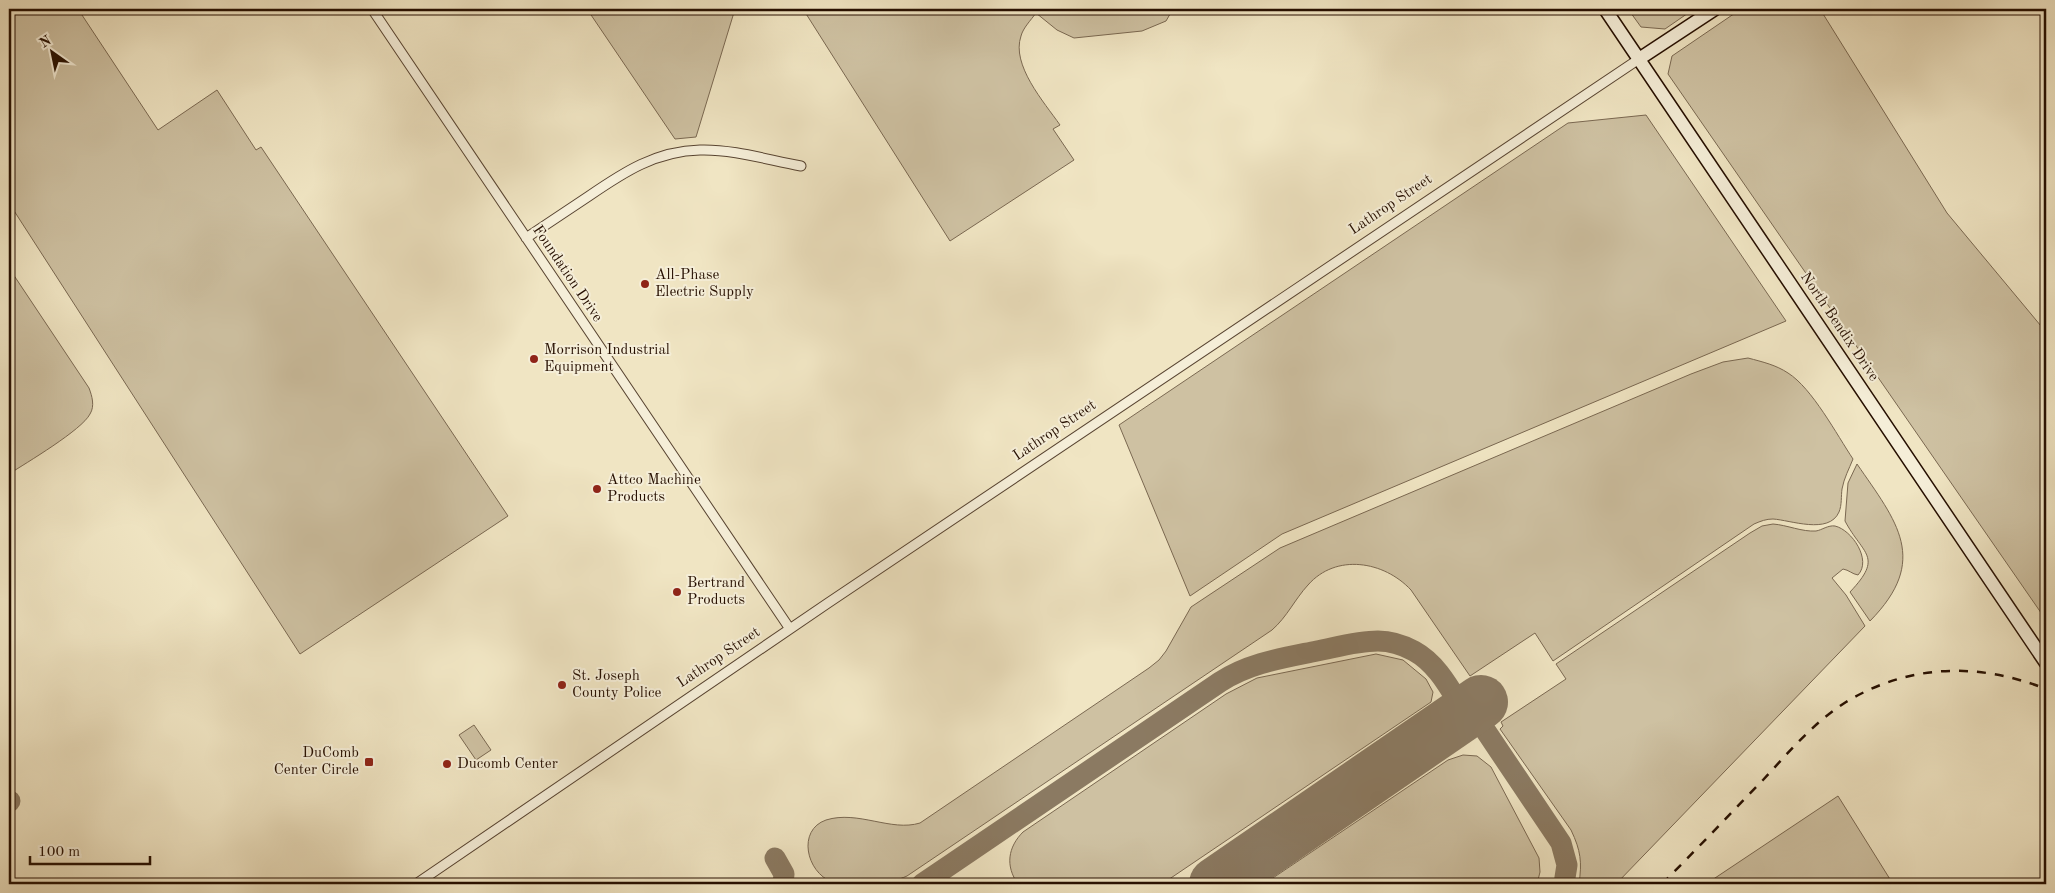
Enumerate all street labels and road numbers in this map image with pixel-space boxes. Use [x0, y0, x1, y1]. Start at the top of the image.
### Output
street label: Lathrop Street [1347, 172, 1435, 238]
street label: Foundation Drive [529, 223, 605, 325]
street label: North Bendix Drive [1797, 270, 1881, 384]
street label: Lathrop Street [1011, 398, 1099, 464]
street label: Lathrop Street [675, 625, 763, 691]

